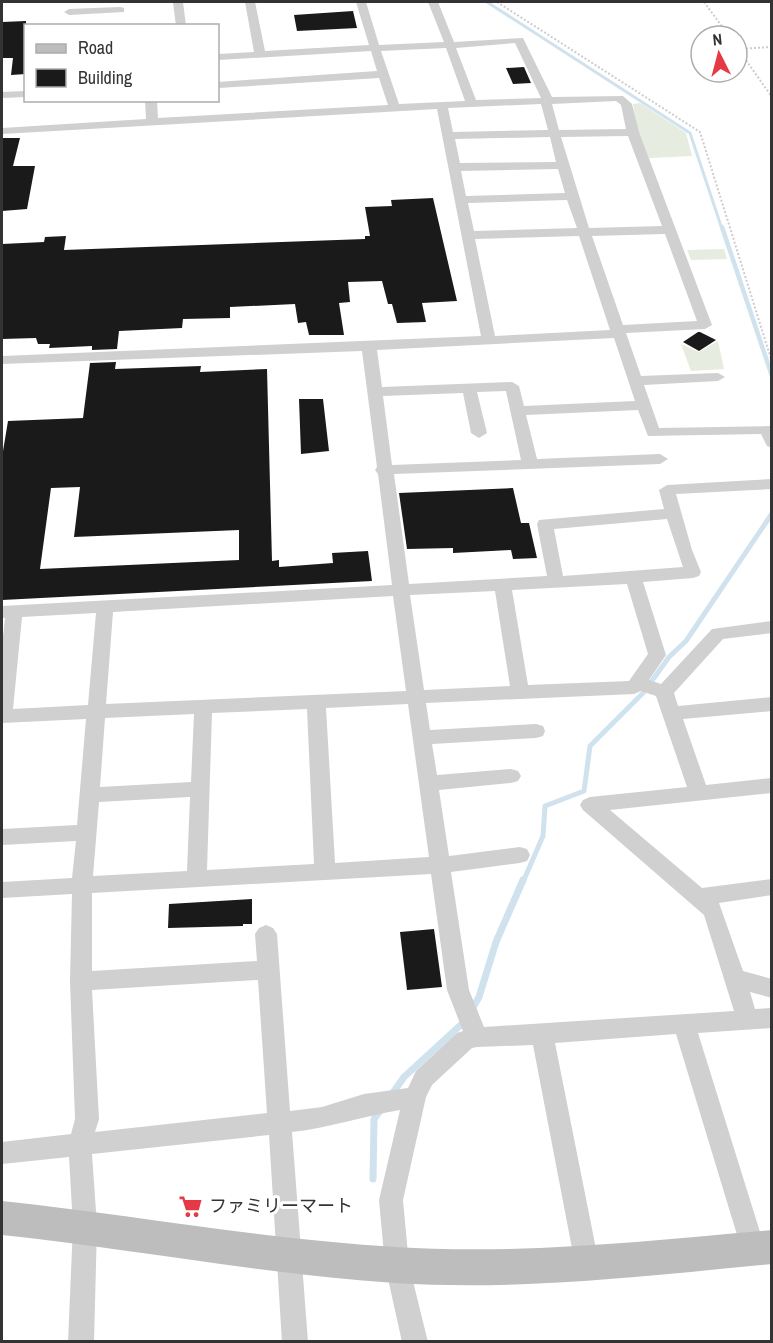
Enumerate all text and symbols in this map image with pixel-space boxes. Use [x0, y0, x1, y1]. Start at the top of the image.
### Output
legend [24, 24, 219, 102]
north arrow [689, 24, 749, 84]
text: N [712, 28, 723, 51]
text: Road [78, 35, 113, 60]
text: Building [78, 65, 133, 90]
supermarket icon: ファミリーマート [178, 1193, 204, 1219]
place label: ファミリーマート [209, 1193, 353, 1218]

